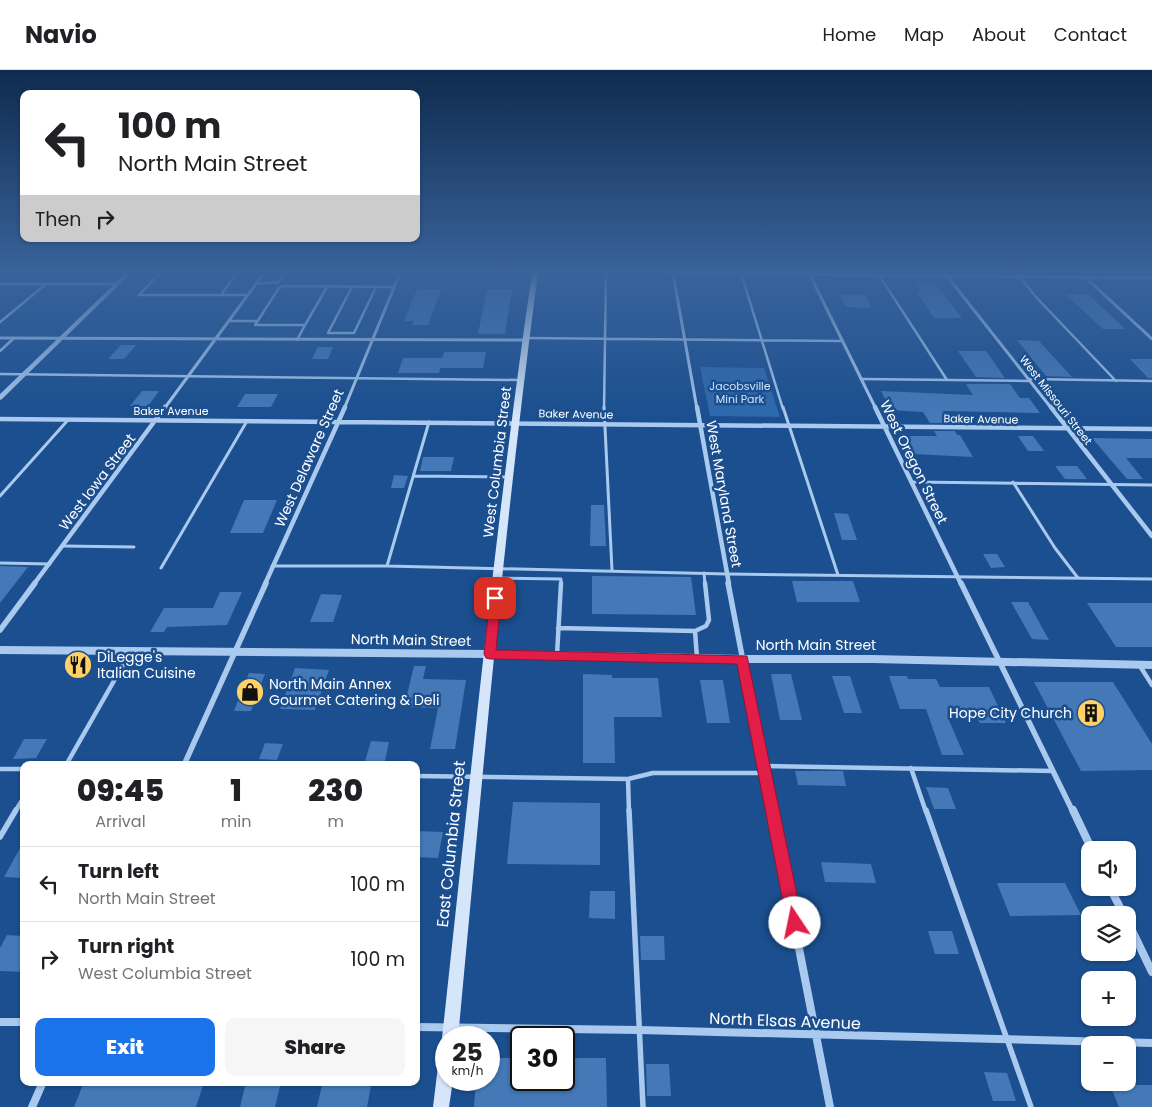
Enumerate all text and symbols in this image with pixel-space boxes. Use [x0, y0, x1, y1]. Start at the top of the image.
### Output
text: Navio [25, 18, 97, 51]
text: Home [822, 22, 876, 47]
text: Map [904, 22, 944, 47]
text: About [972, 22, 1026, 47]
text: Contact [1054, 22, 1127, 47]
text: 100 m [118, 101, 221, 150]
icon: left [35, 110, 100, 175]
text: North Main Street [118, 148, 307, 179]
icon: right [91, 205, 119, 233]
text: Then [35, 206, 81, 233]
street label: West Missouri Street [1016, 352, 1096, 448]
park label: Jacobsville Mini Park [709, 378, 771, 407]
street label: West Columbia Street [478, 385, 516, 539]
street label: West Delaware Street [269, 386, 349, 530]
street label: West Oregon Street [875, 397, 953, 527]
street label: Baker Avenue [133, 403, 209, 419]
street label: Baker Avenue [538, 405, 614, 423]
street label: Baker Avenue [943, 410, 1019, 428]
street label: West Maryland Street [701, 419, 747, 569]
street label: West Iowa Street [54, 429, 140, 535]
pin [474, 577, 516, 619]
icon: arrive [481, 584, 509, 612]
street label: North Main Street [351, 629, 471, 651]
street label: North Main Street [756, 635, 876, 655]
place label: DiLegge's Italian Cuisine [97, 647, 196, 683]
restaurant icon: DiLegge's Italian Cuisine [63, 650, 93, 680]
place label: North Main Annex Gourmet Catering & Deli [269, 674, 439, 710]
shop icon: North Main Annex Gourmet Catering & Deli [235, 677, 265, 707]
building icon: Hope City Church [1076, 698, 1106, 728]
place label: Hope City Church [949, 703, 1072, 723]
street label: East Columbia Street [431, 759, 471, 928]
text: 09:45 [77, 769, 164, 812]
text: 1 [230, 769, 242, 812]
text: 230 [308, 769, 363, 812]
text: Arrival [95, 810, 146, 833]
text: min [221, 810, 251, 833]
text: m [327, 810, 344, 833]
map controls [1081, 841, 1136, 1091]
button: sound [1081, 841, 1136, 896]
text: Turn left [78, 858, 159, 885]
icon: left [35, 870, 63, 898]
text: 100 m [350, 871, 405, 898]
text: North Main Street [78, 887, 216, 910]
position arrow [768, 896, 820, 948]
button: layers [1081, 906, 1136, 961]
text: Turn right [78, 933, 174, 960]
icon: right [35, 945, 63, 973]
text: 100 m [350, 946, 405, 973]
text: West Columbia Street [78, 962, 252, 985]
button: + [1081, 971, 1136, 1026]
street label: North Elsas Avenue [709, 1007, 861, 1035]
button: Exit [35, 1018, 215, 1076]
button: Share [225, 1018, 405, 1076]
speed limit sign: 30 [510, 1026, 575, 1091]
text: 25 [452, 1035, 483, 1070]
button: − [1081, 1036, 1136, 1091]
text: km/h [452, 1062, 483, 1079]

